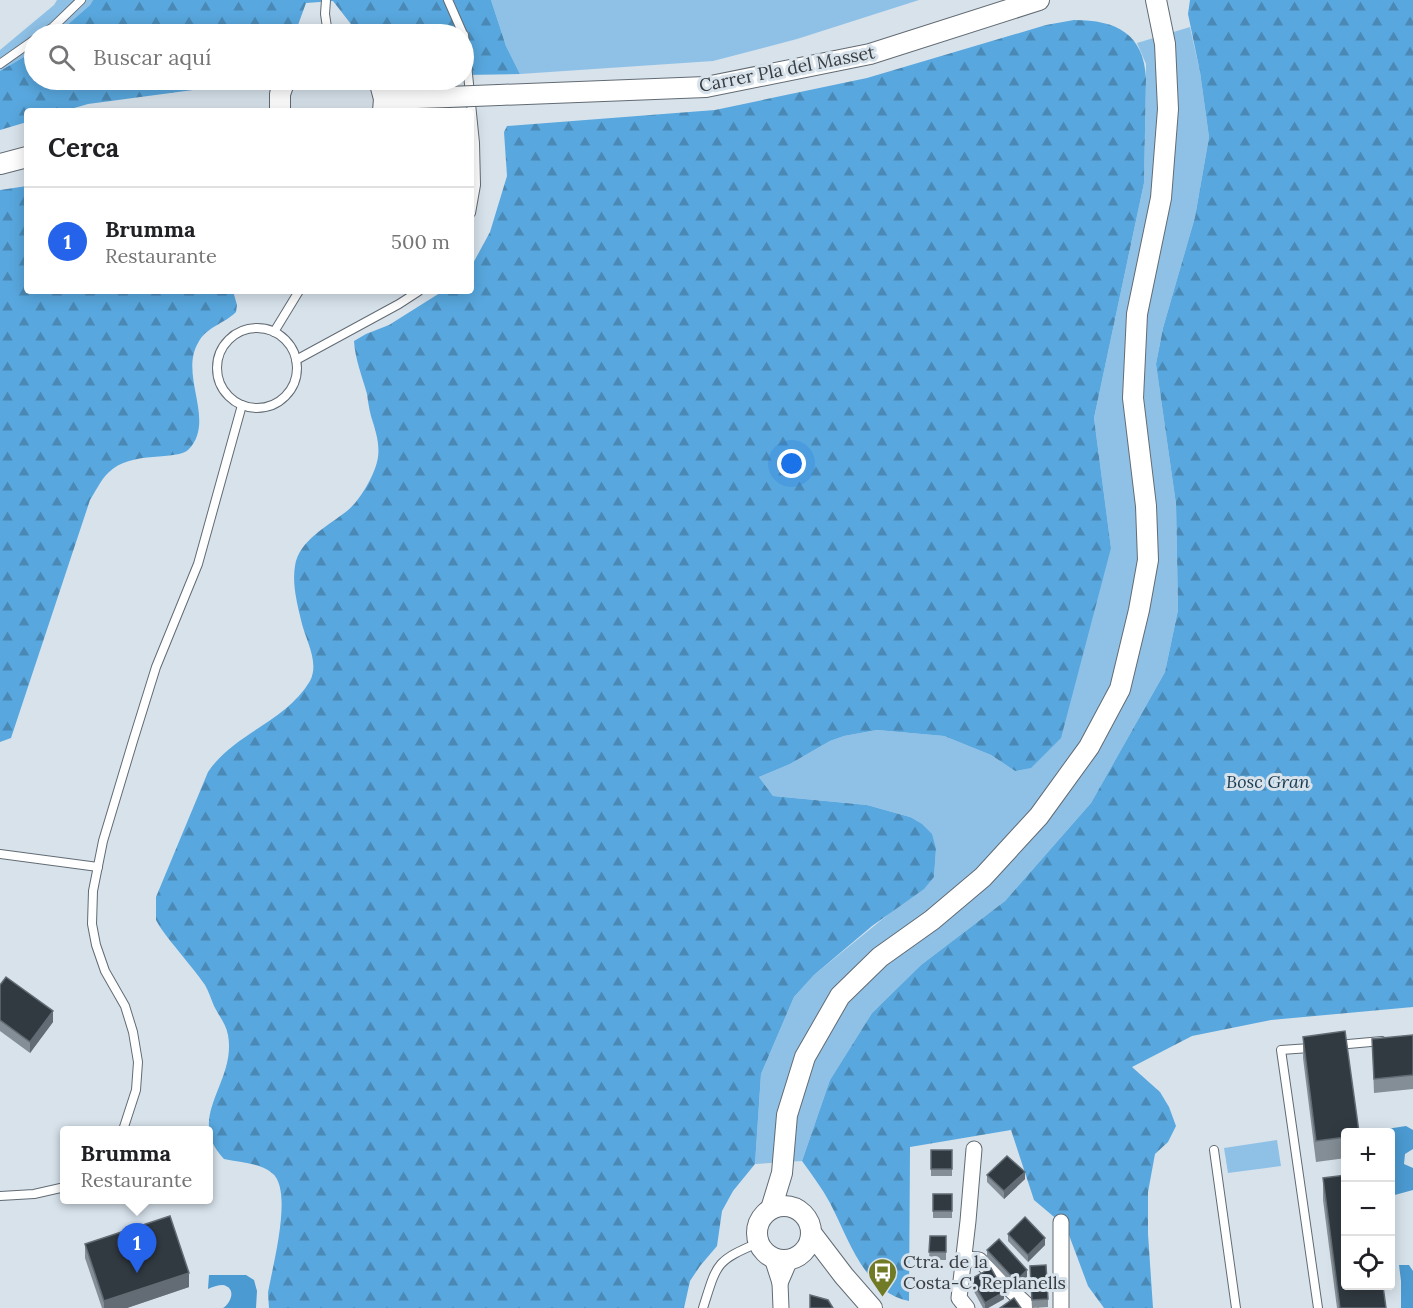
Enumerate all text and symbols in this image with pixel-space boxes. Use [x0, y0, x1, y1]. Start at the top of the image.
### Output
search box [24, 24, 474, 90]
street label: Carrer Pla del Masset [697, 40, 877, 97]
icon: search [45, 41, 78, 74]
text: Buscar aquí [93, 43, 211, 71]
text: Cerca [48, 131, 119, 164]
text: Brumma [105, 215, 195, 243]
text: 1 [63, 229, 72, 254]
text: 500 m [391, 229, 450, 254]
text: Restaurante [105, 243, 217, 268]
your location [777, 449, 806, 478]
park label: Bosc Gran [1226, 770, 1310, 793]
popup [60, 1126, 213, 1204]
map controls [1341, 1128, 1395, 1290]
button: + [1341, 1128, 1395, 1182]
text: Brumma [81, 1139, 171, 1167]
text: Restaurante [81, 1167, 192, 1192]
button: − [1341, 1182, 1395, 1236]
pin: 1 [118, 1224, 156, 1273]
button: locate [1341, 1236, 1395, 1290]
place label: Ctra. de la Costa-C. Replanells [903, 1250, 1066, 1294]
bus stop icon: Ctra. de la Costa-C. Replanells [866, 1256, 898, 1298]

